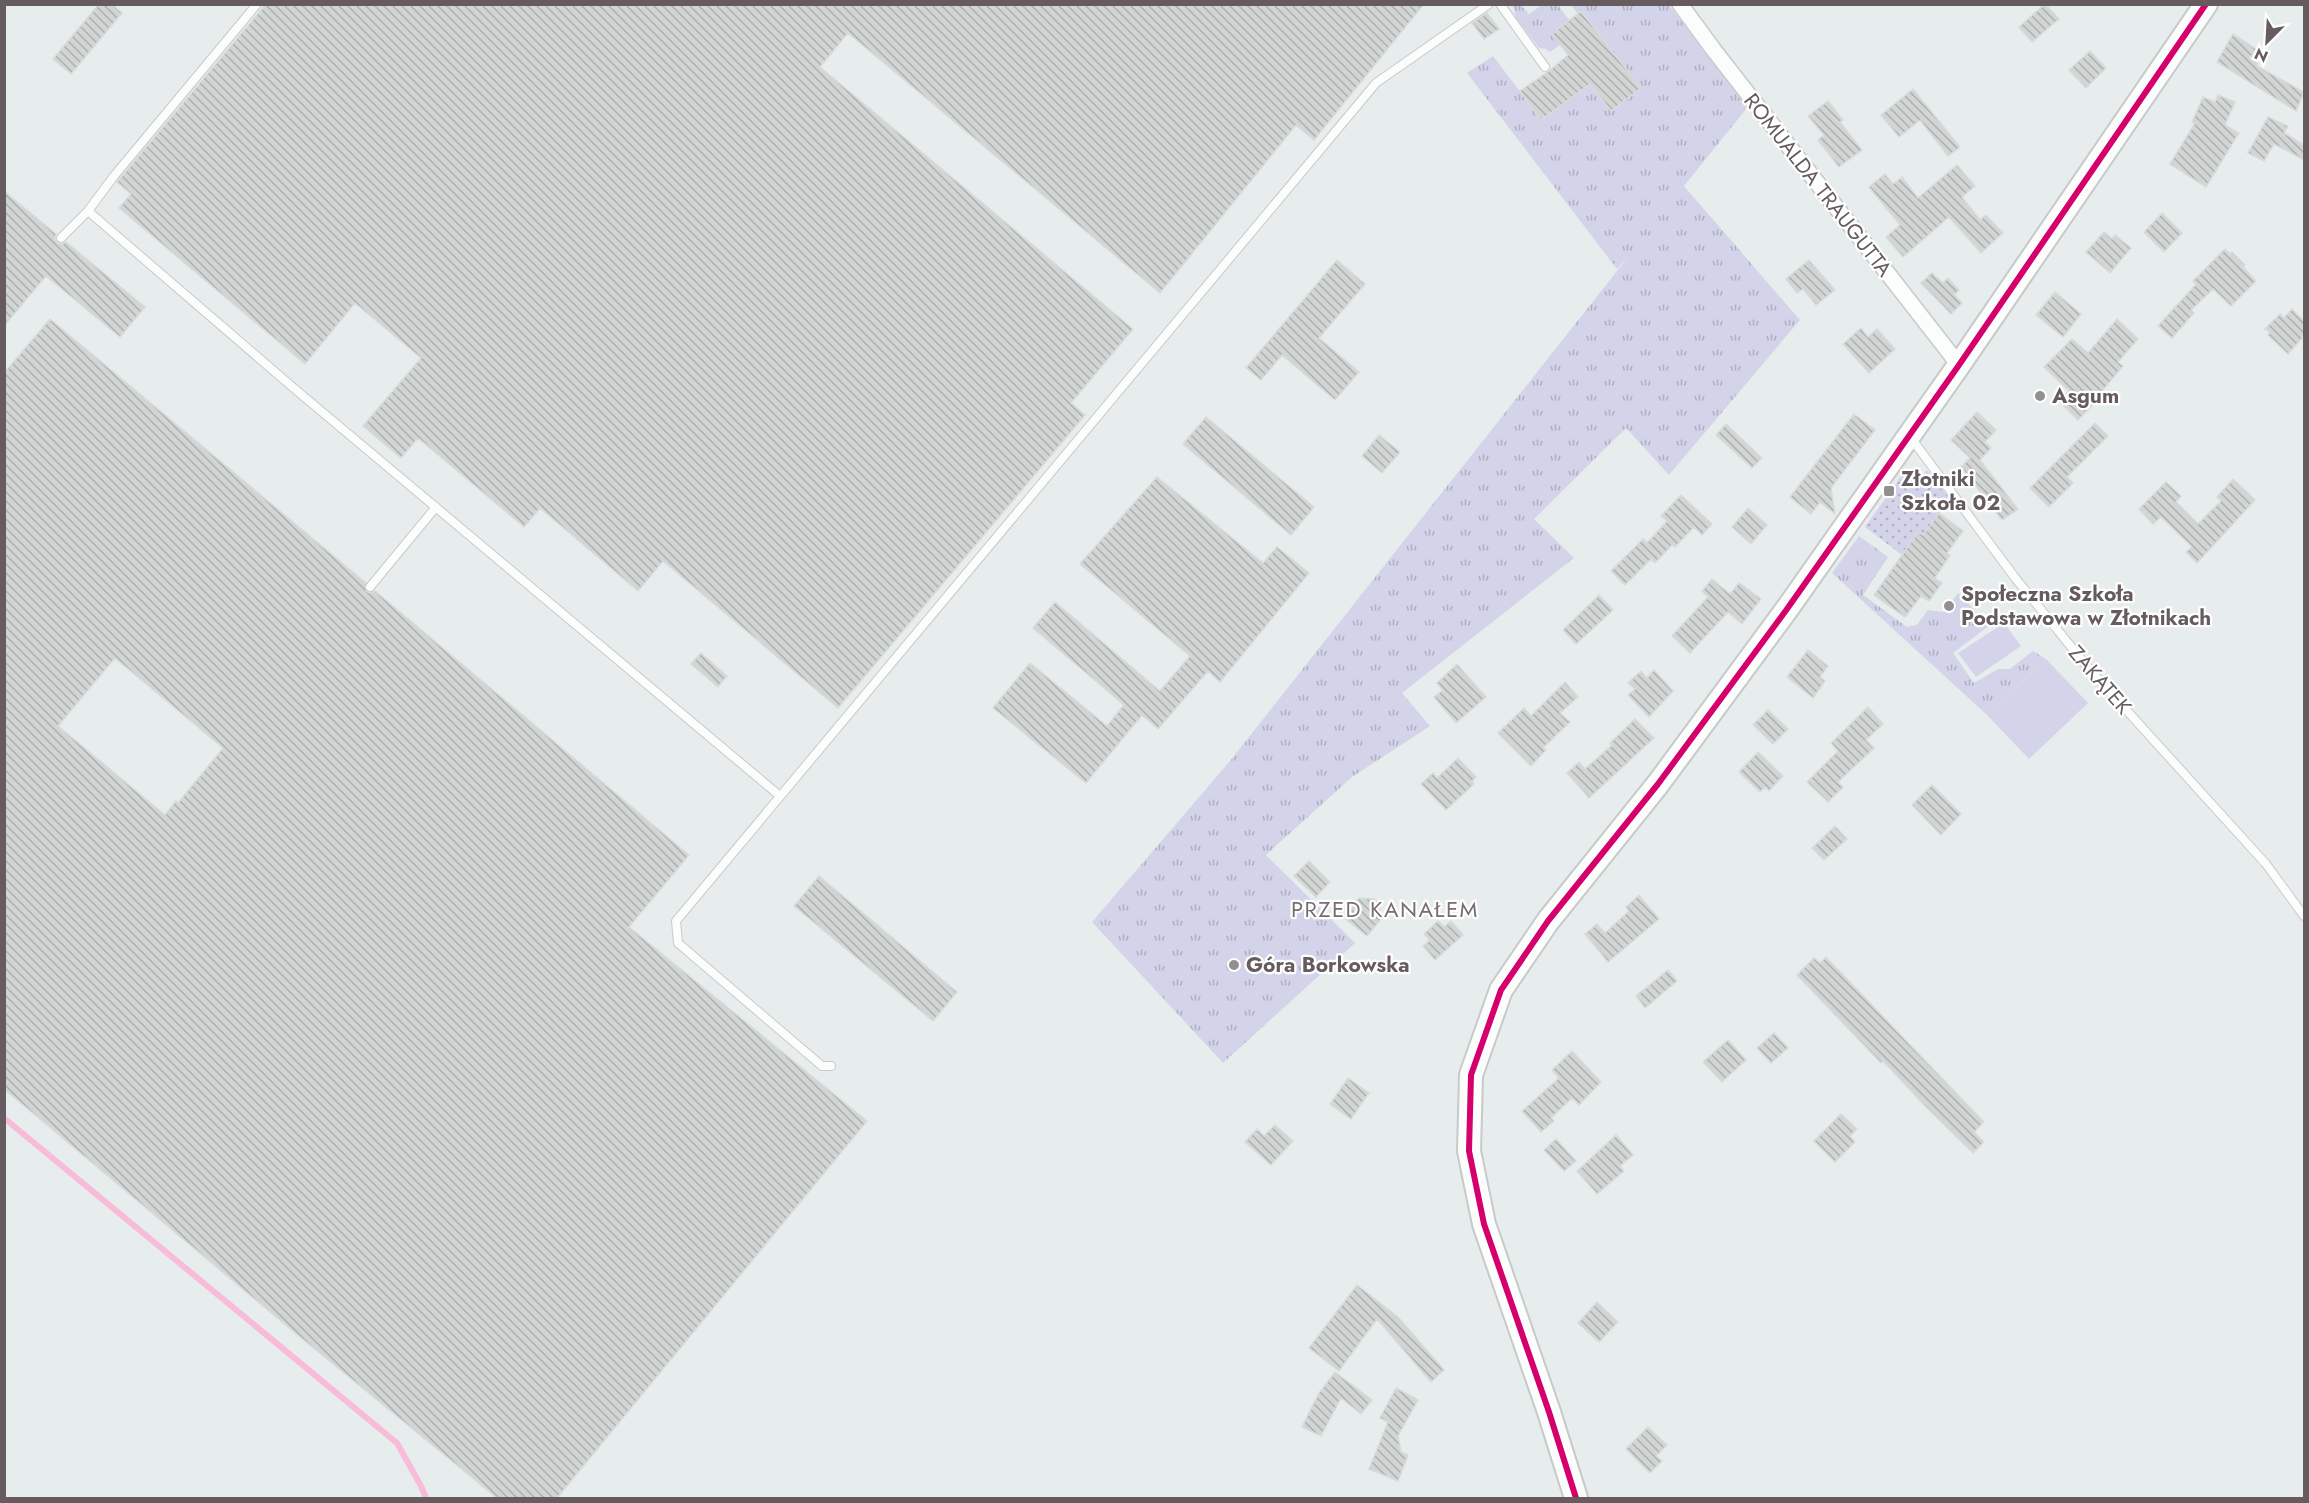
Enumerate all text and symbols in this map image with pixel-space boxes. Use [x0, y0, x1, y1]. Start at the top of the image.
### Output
north arrow [2237, 12, 2297, 72]
text: N [2251, 42, 2272, 68]
street label: ROMUALDA TRAUGUTTA [1737, 87, 1899, 283]
place label: Asgum [2051, 381, 2119, 411]
marker: Asgum [2033, 389, 2047, 403]
place label: Złotniki Szkoła 02 [1901, 464, 2000, 518]
marker: Złotniki Szkoła 02 [1882, 484, 1896, 498]
place label: Społeczna Szkoła Podstawowa w Złotnikach [1961, 579, 2211, 633]
marker: Społeczna Szkoła Podstawowa w Złotnikach [1942, 599, 1956, 613]
street label: ZAKĄTEK [2062, 639, 2139, 721]
district label: PRZED KANAŁEM [1291, 893, 1479, 925]
place label: Góra Borkowska [1246, 950, 1410, 980]
marker: Góra Borkowska [1227, 958, 1241, 972]

